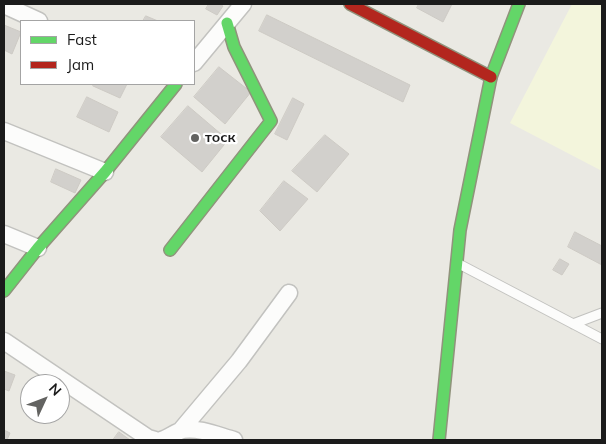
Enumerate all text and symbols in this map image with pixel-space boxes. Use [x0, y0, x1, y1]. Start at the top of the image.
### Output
legend [20, 20, 195, 85]
text: Fast [67, 30, 97, 49]
text: Jam [67, 55, 94, 74]
place label: тоск [205, 130, 235, 146]
marker: тоск [189, 132, 201, 144]
north arrow [20, 374, 70, 424]
text: N [45, 379, 65, 399]

